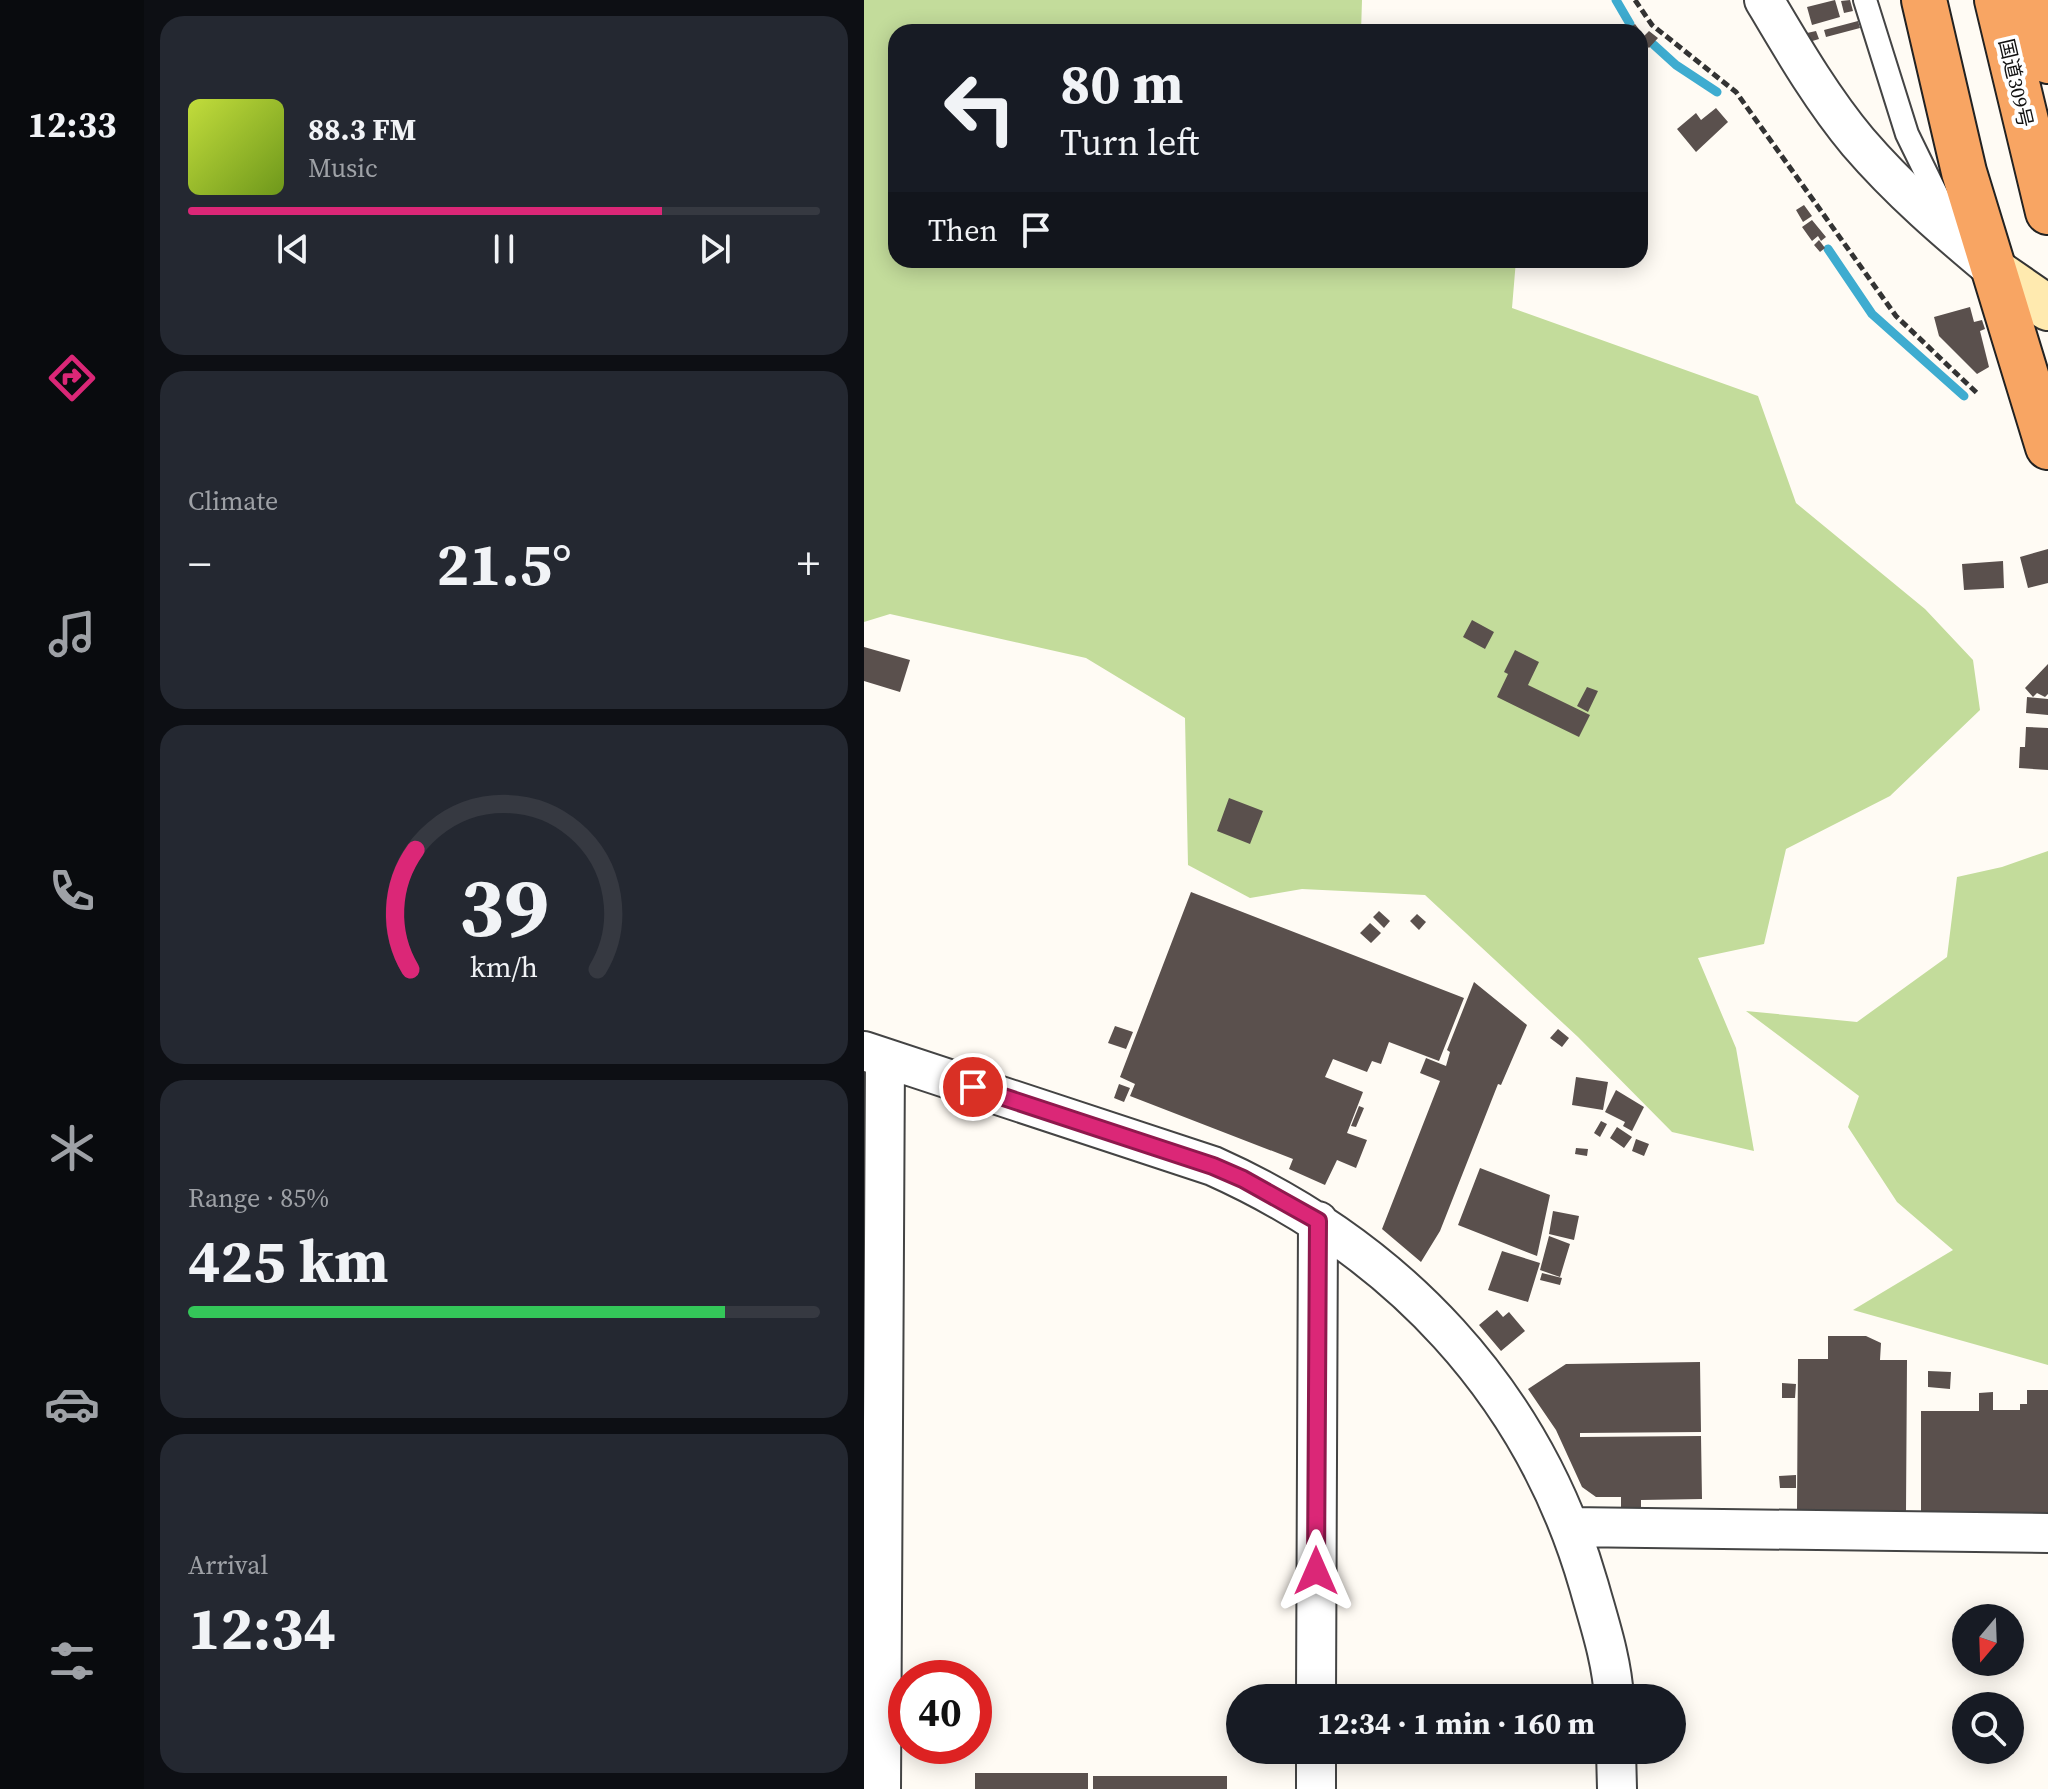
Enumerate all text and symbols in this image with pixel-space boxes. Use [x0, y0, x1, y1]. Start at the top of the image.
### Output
street label: 国道309号 [1992, 36, 2040, 130]
text: 80 m [1060, 45, 1183, 122]
icon: left [928, 56, 1032, 160]
text: 12:33 [28, 100, 116, 149]
text: 88.3 FM [308, 109, 416, 150]
text: Turn left [1060, 118, 1199, 167]
text: Music [308, 150, 378, 186]
icon: arrive [1014, 208, 1058, 252]
text: Then [928, 210, 998, 251]
icon: previous [271, 227, 315, 271]
icon: pause [482, 227, 526, 271]
icon: next [693, 227, 737, 271]
icon: directions [44, 350, 100, 406]
text: Climate [188, 483, 278, 519]
text: 21.5° [436, 523, 572, 605]
text: − [188, 533, 211, 594]
text: + [797, 533, 820, 594]
icon: music [44, 606, 100, 662]
text: 39 [459, 850, 549, 964]
icon: phone [44, 863, 100, 919]
text: km/h [470, 948, 538, 988]
pin [939, 1053, 1007, 1121]
icon: arrive [951, 1065, 995, 1109]
icon: climate [44, 1120, 100, 1176]
text: Range · 85% [188, 1180, 329, 1216]
text: 425 km [188, 1220, 389, 1302]
icon: car [44, 1376, 100, 1432]
position arrow [1274, 1529, 1358, 1613]
text: Arrival [188, 1547, 268, 1583]
text: 12:34 [188, 1587, 336, 1669]
north arrow [1952, 1604, 2024, 1676]
map controls [1952, 1604, 2024, 1764]
icon: filters [44, 1633, 100, 1689]
speed limit sign: 40 [888, 1660, 992, 1764]
button: search [1952, 1692, 2024, 1764]
text: 12:34 · 1 min · 160 m [1317, 1703, 1595, 1744]

